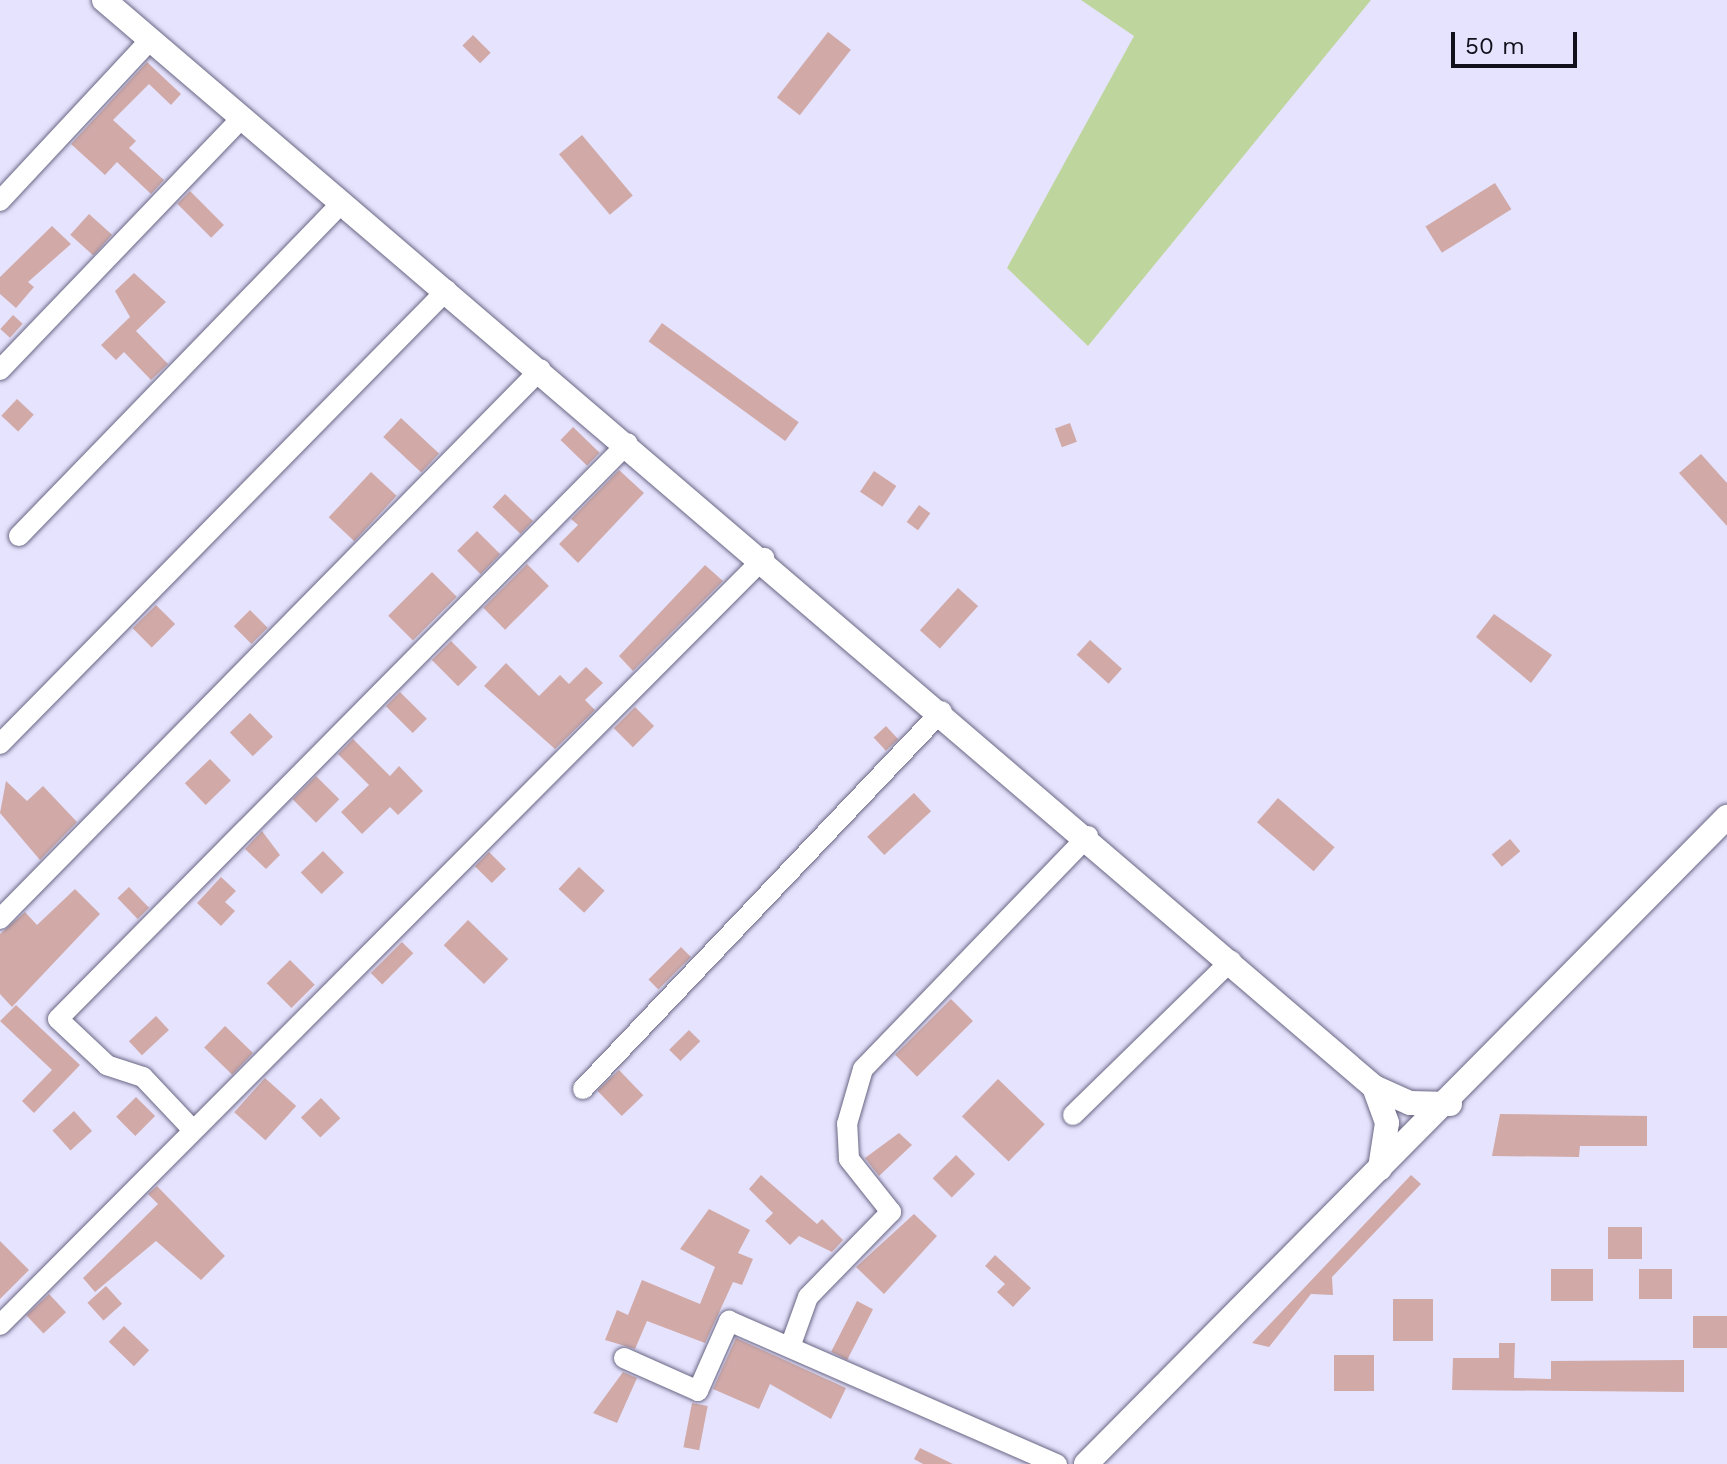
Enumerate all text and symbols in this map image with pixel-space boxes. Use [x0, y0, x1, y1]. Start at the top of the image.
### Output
scale bar [1455, 16, 1581, 66]
text: 50 m [1465, 32, 1525, 60]

